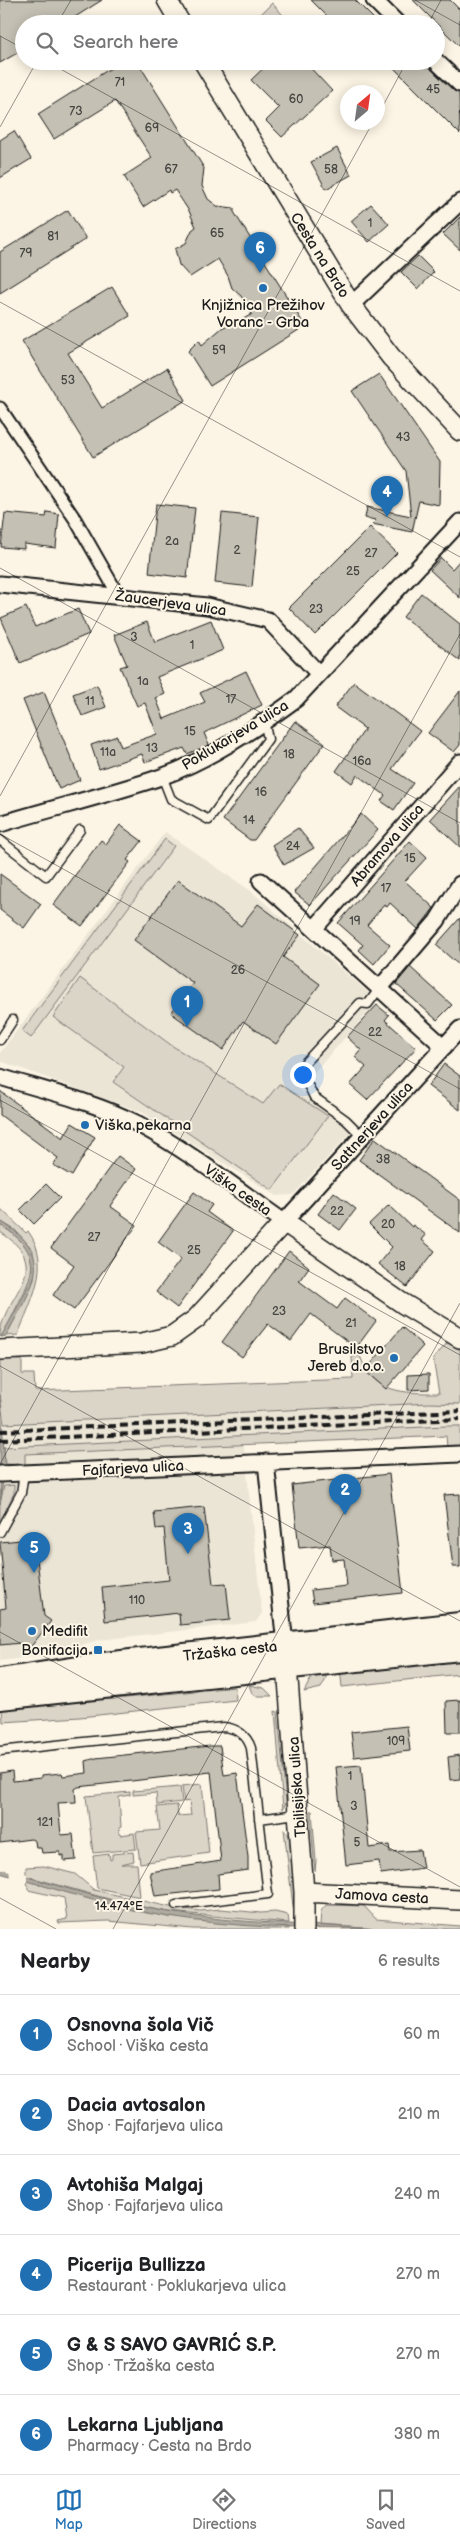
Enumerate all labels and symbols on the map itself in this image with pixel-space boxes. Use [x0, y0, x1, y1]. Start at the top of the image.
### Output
house number: 71 [115, 75, 125, 90]
house number: 45 [426, 82, 440, 97]
north arrow [340, 85, 385, 130]
house number: 60 [289, 92, 303, 107]
house number: 73 [69, 104, 83, 119]
house number: 69 [145, 121, 159, 136]
house number: 67 [164, 162, 178, 177]
house number: 58 [324, 162, 338, 177]
street label: Cesta na Brdo [286, 209, 353, 302]
house number: 1 [368, 216, 372, 231]
house number: 65 [210, 226, 224, 241]
house number: 81 [47, 229, 59, 244]
pin: 6 [244, 232, 276, 273]
house number: 79 [20, 246, 32, 261]
marker: Knjižnica Prežihov Voranc - Grba [257, 282, 269, 294]
place label: Knjižnica Prežihov Voranc - Grba [201, 296, 326, 332]
house number: 59 [212, 343, 226, 358]
house number: 53 [61, 373, 75, 388]
house number: 43 [396, 430, 410, 445]
pin: 4 [371, 476, 403, 517]
house number: 2a [165, 534, 179, 549]
house number: 2 [233, 543, 241, 558]
house number: 27 [365, 546, 378, 561]
house number: 25 [346, 564, 360, 579]
street label: Žaucerjeva ulica [113, 586, 228, 621]
house number: 23 [309, 602, 323, 617]
house number: 3 [130, 630, 138, 645]
house number: 1 [190, 638, 194, 653]
house number: 1a [137, 674, 149, 689]
house number: 17 [226, 692, 236, 707]
house number: 11 [85, 694, 95, 709]
street label: Poklukarjeva ulica [178, 696, 292, 775]
house number: 15 [184, 724, 196, 739]
house number: 13 [146, 741, 158, 756]
house number: 11a [100, 745, 116, 760]
house number: 18 [283, 747, 295, 762]
house number: 16a [353, 754, 372, 769]
house number: 16 [255, 785, 267, 800]
street label: Abramova ulica [346, 800, 428, 891]
house number: 14 [243, 813, 256, 828]
house number: 24 [286, 839, 301, 854]
house number: 15 [404, 851, 416, 866]
house number: 17 [381, 881, 391, 896]
house number: 19 [349, 914, 361, 929]
house number: 26 [231, 963, 245, 978]
pin: 1 [171, 986, 203, 1027]
house number: 22 [368, 1025, 382, 1040]
your location [290, 1062, 316, 1088]
street label: Sattnerjeva ulica [327, 1078, 417, 1175]
place label: Viška pekarna [95, 1116, 191, 1135]
marker: Viška pekarna [79, 1119, 91, 1131]
house number: 38 [376, 1152, 390, 1167]
street label: Viška cesta [200, 1160, 275, 1220]
house number: 22 [330, 1204, 344, 1219]
house number: 20 [381, 1217, 395, 1232]
house number: 27 [88, 1230, 101, 1245]
house number: 25 [187, 1243, 201, 1258]
house number: 18 [394, 1259, 406, 1274]
house number: 23 [272, 1304, 286, 1319]
house number: 21 [345, 1316, 357, 1331]
place label: Brusilstvo Jereb d.o.o. [308, 1340, 384, 1376]
marker: Brusilstvo Jereb d.o.o. [388, 1352, 400, 1364]
street label: Fajfarjeva ulica [82, 1456, 185, 1481]
pin: 2 [329, 1474, 361, 1515]
pin: 3 [172, 1513, 204, 1554]
pin: 5 [18, 1532, 50, 1573]
house number: 110 [129, 1593, 145, 1608]
place label: Medifit [42, 1622, 88, 1641]
marker: Medifit [26, 1625, 38, 1637]
street label: Tržaška cesta [182, 1637, 278, 1666]
place label: Bonifacija [21, 1641, 88, 1660]
marker: Bonifacija [92, 1644, 104, 1656]
house number: 109 [387, 1734, 405, 1749]
street label: Tbilisijska ulica [284, 1736, 311, 1838]
house number: 1 [348, 1769, 352, 1784]
house number: 3 [350, 1799, 358, 1814]
house number: 121 [37, 1815, 53, 1830]
house number: 5 [354, 1835, 361, 1850]
street label: Jamova cesta [335, 1885, 429, 1908]
text: 14.474°E [95, 1899, 143, 1914]

